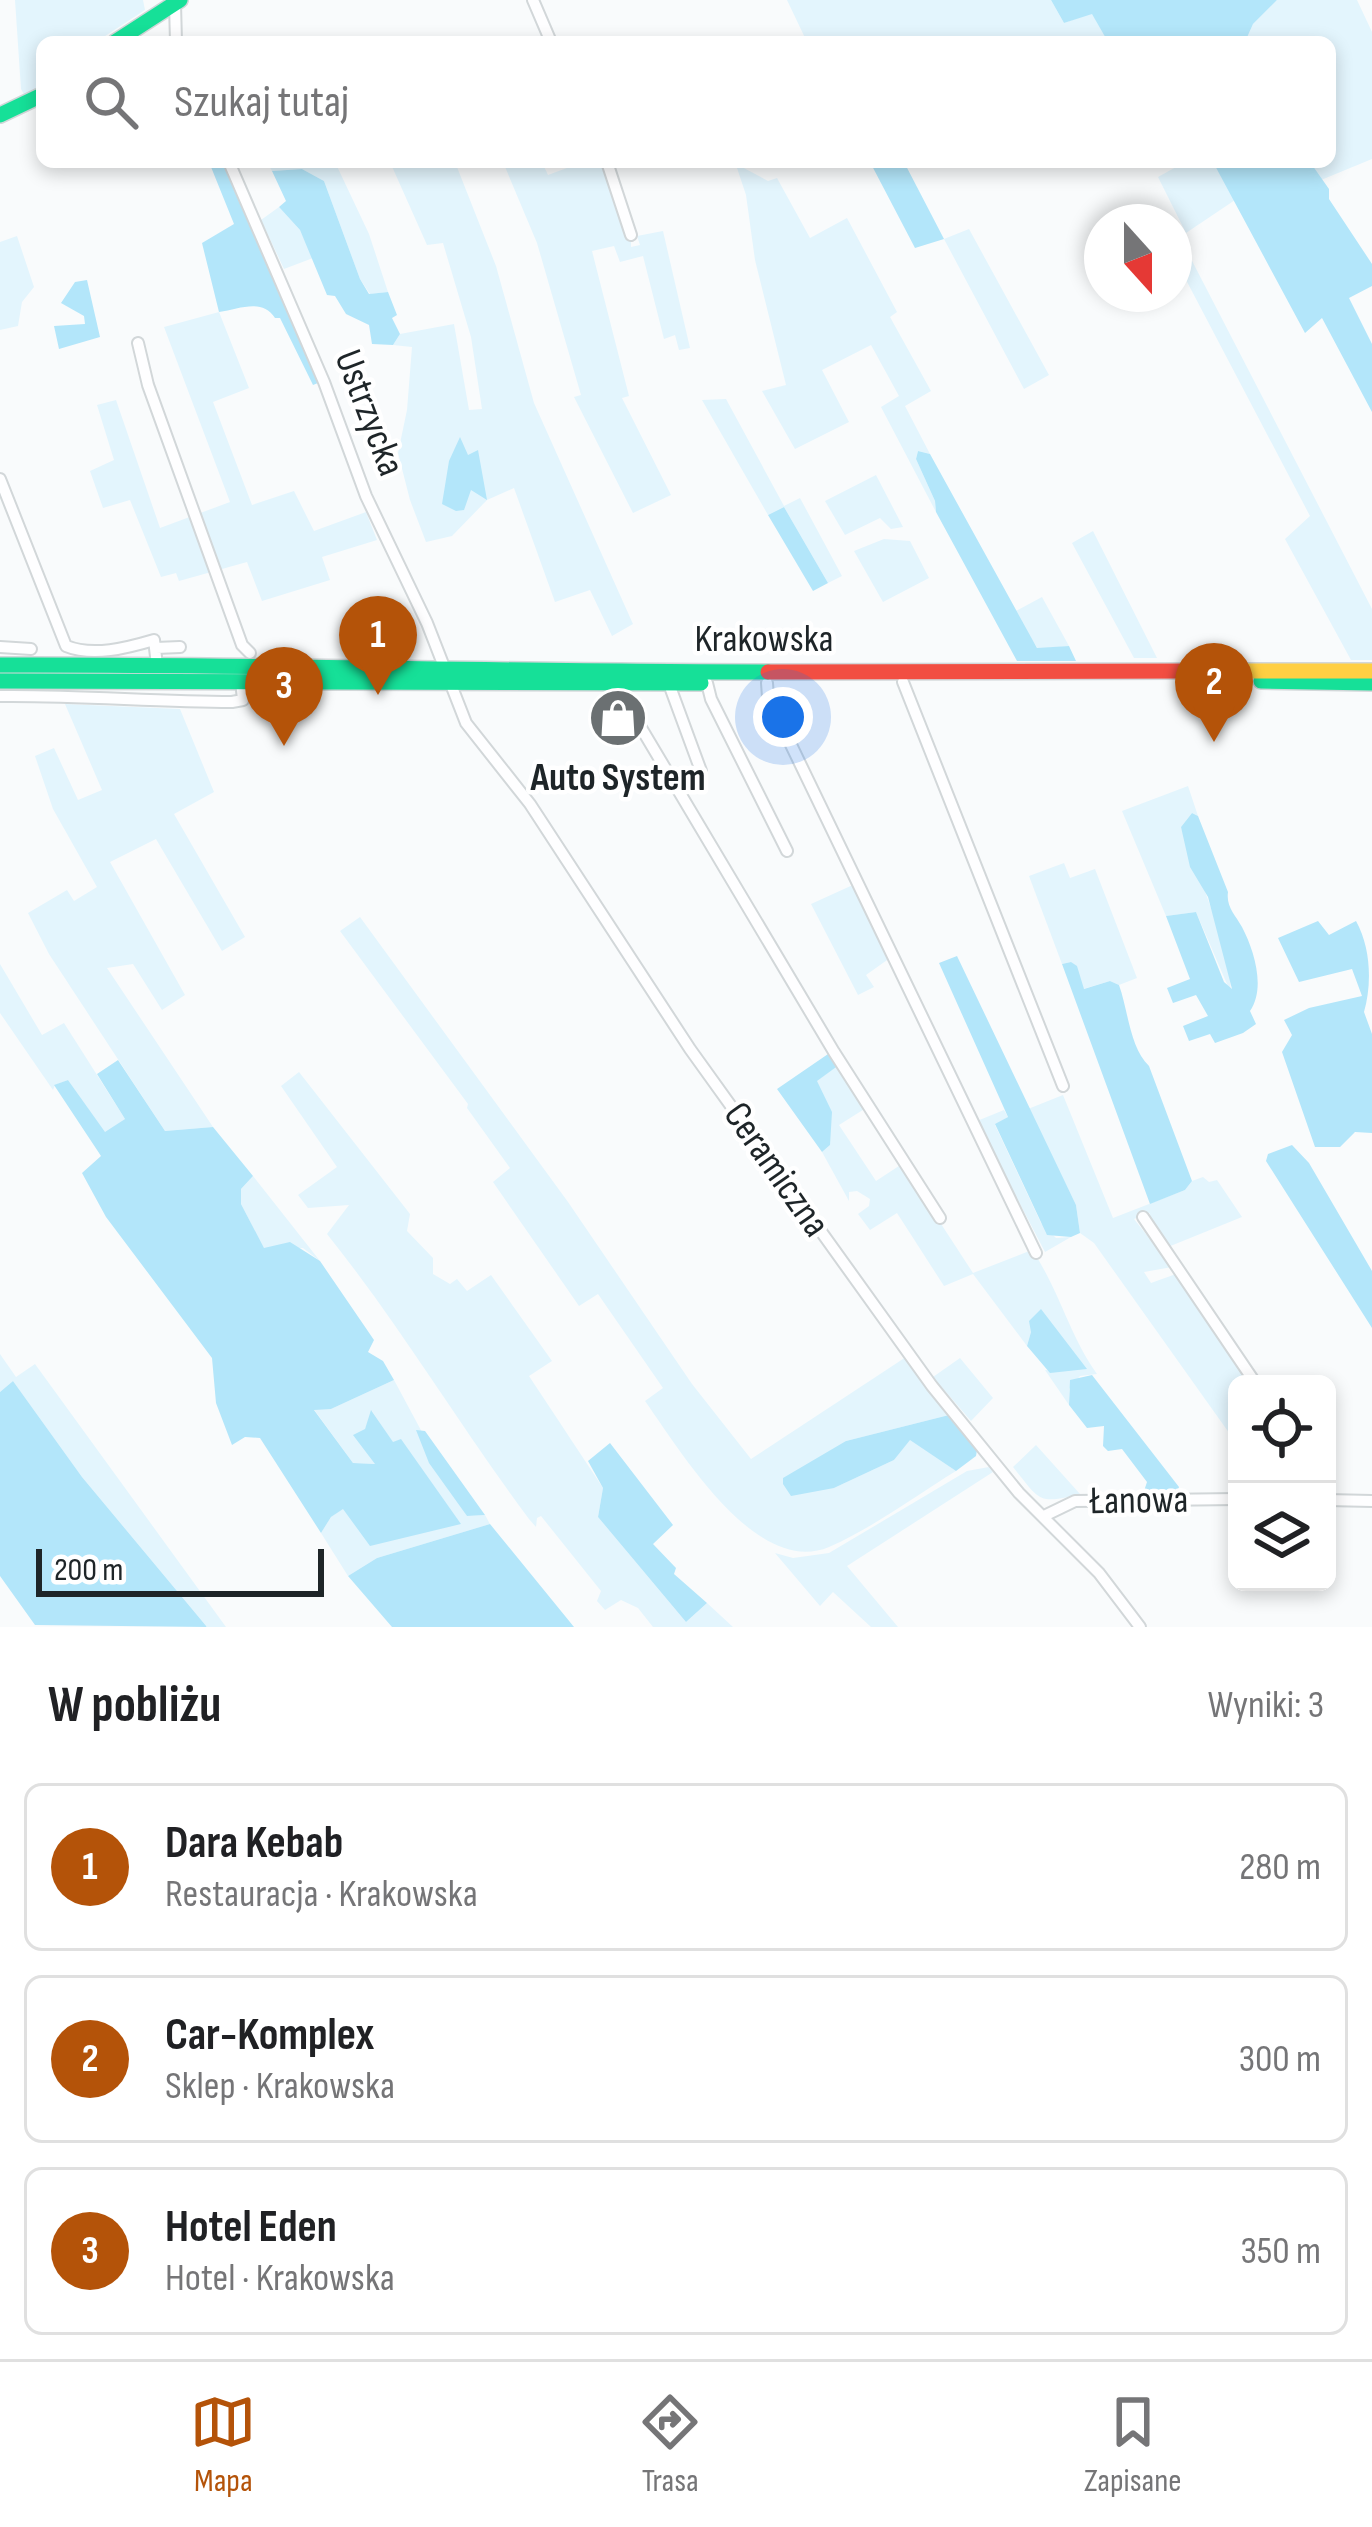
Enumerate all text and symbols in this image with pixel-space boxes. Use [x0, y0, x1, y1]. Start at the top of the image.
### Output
search box [36, 36, 1336, 168]
icon: search [78, 69, 144, 135]
text: Szukaj tutaj [174, 75, 349, 130]
north arrow [1084, 204, 1192, 312]
street label: Ustrzycka [324, 343, 414, 483]
pin: 1 [339, 596, 417, 695]
street label: Krakowska [694, 616, 834, 663]
pin: 2 [1175, 643, 1253, 742]
pin: 3 [245, 647, 323, 746]
shop icon: Auto System [587, 687, 649, 749]
your location [753, 687, 813, 747]
place label: Auto System [529, 755, 706, 802]
street label: Ceramiczna [713, 1094, 839, 1246]
map controls [1228, 1375, 1336, 1591]
button: locate [1228, 1375, 1336, 1483]
street label: Łanowa [1088, 1477, 1189, 1525]
button: layers [1228, 1483, 1336, 1591]
scale bar [36, 1543, 324, 1596]
text: 200 m [54, 1550, 123, 1590]
text: W pobliżu [48, 1675, 221, 1736]
text: Wyniki: 3 [1208, 1682, 1324, 1729]
text: Dara Kebab [165, 1816, 343, 1871]
text: 1 [82, 1844, 98, 1891]
text: 280 m [1239, 1844, 1321, 1891]
text: Restauracja · Krakowska [165, 1871, 478, 1918]
text: Car-Komplex [165, 2008, 374, 2063]
text: 2 [81, 2036, 99, 2083]
text: 300 m [1239, 2036, 1321, 2083]
text: Sklep · Krakowska [165, 2063, 395, 2110]
text: Hotel Eden [165, 2200, 337, 2255]
text: 3 [81, 2228, 99, 2275]
text: 350 m [1240, 2228, 1321, 2275]
text: Hotel · Krakowska [165, 2255, 395, 2302]
tab: Mapa [190, 2389, 256, 2501]
tab: Trasa [637, 2389, 703, 2501]
tab: Zapisane [1084, 2389, 1182, 2501]

